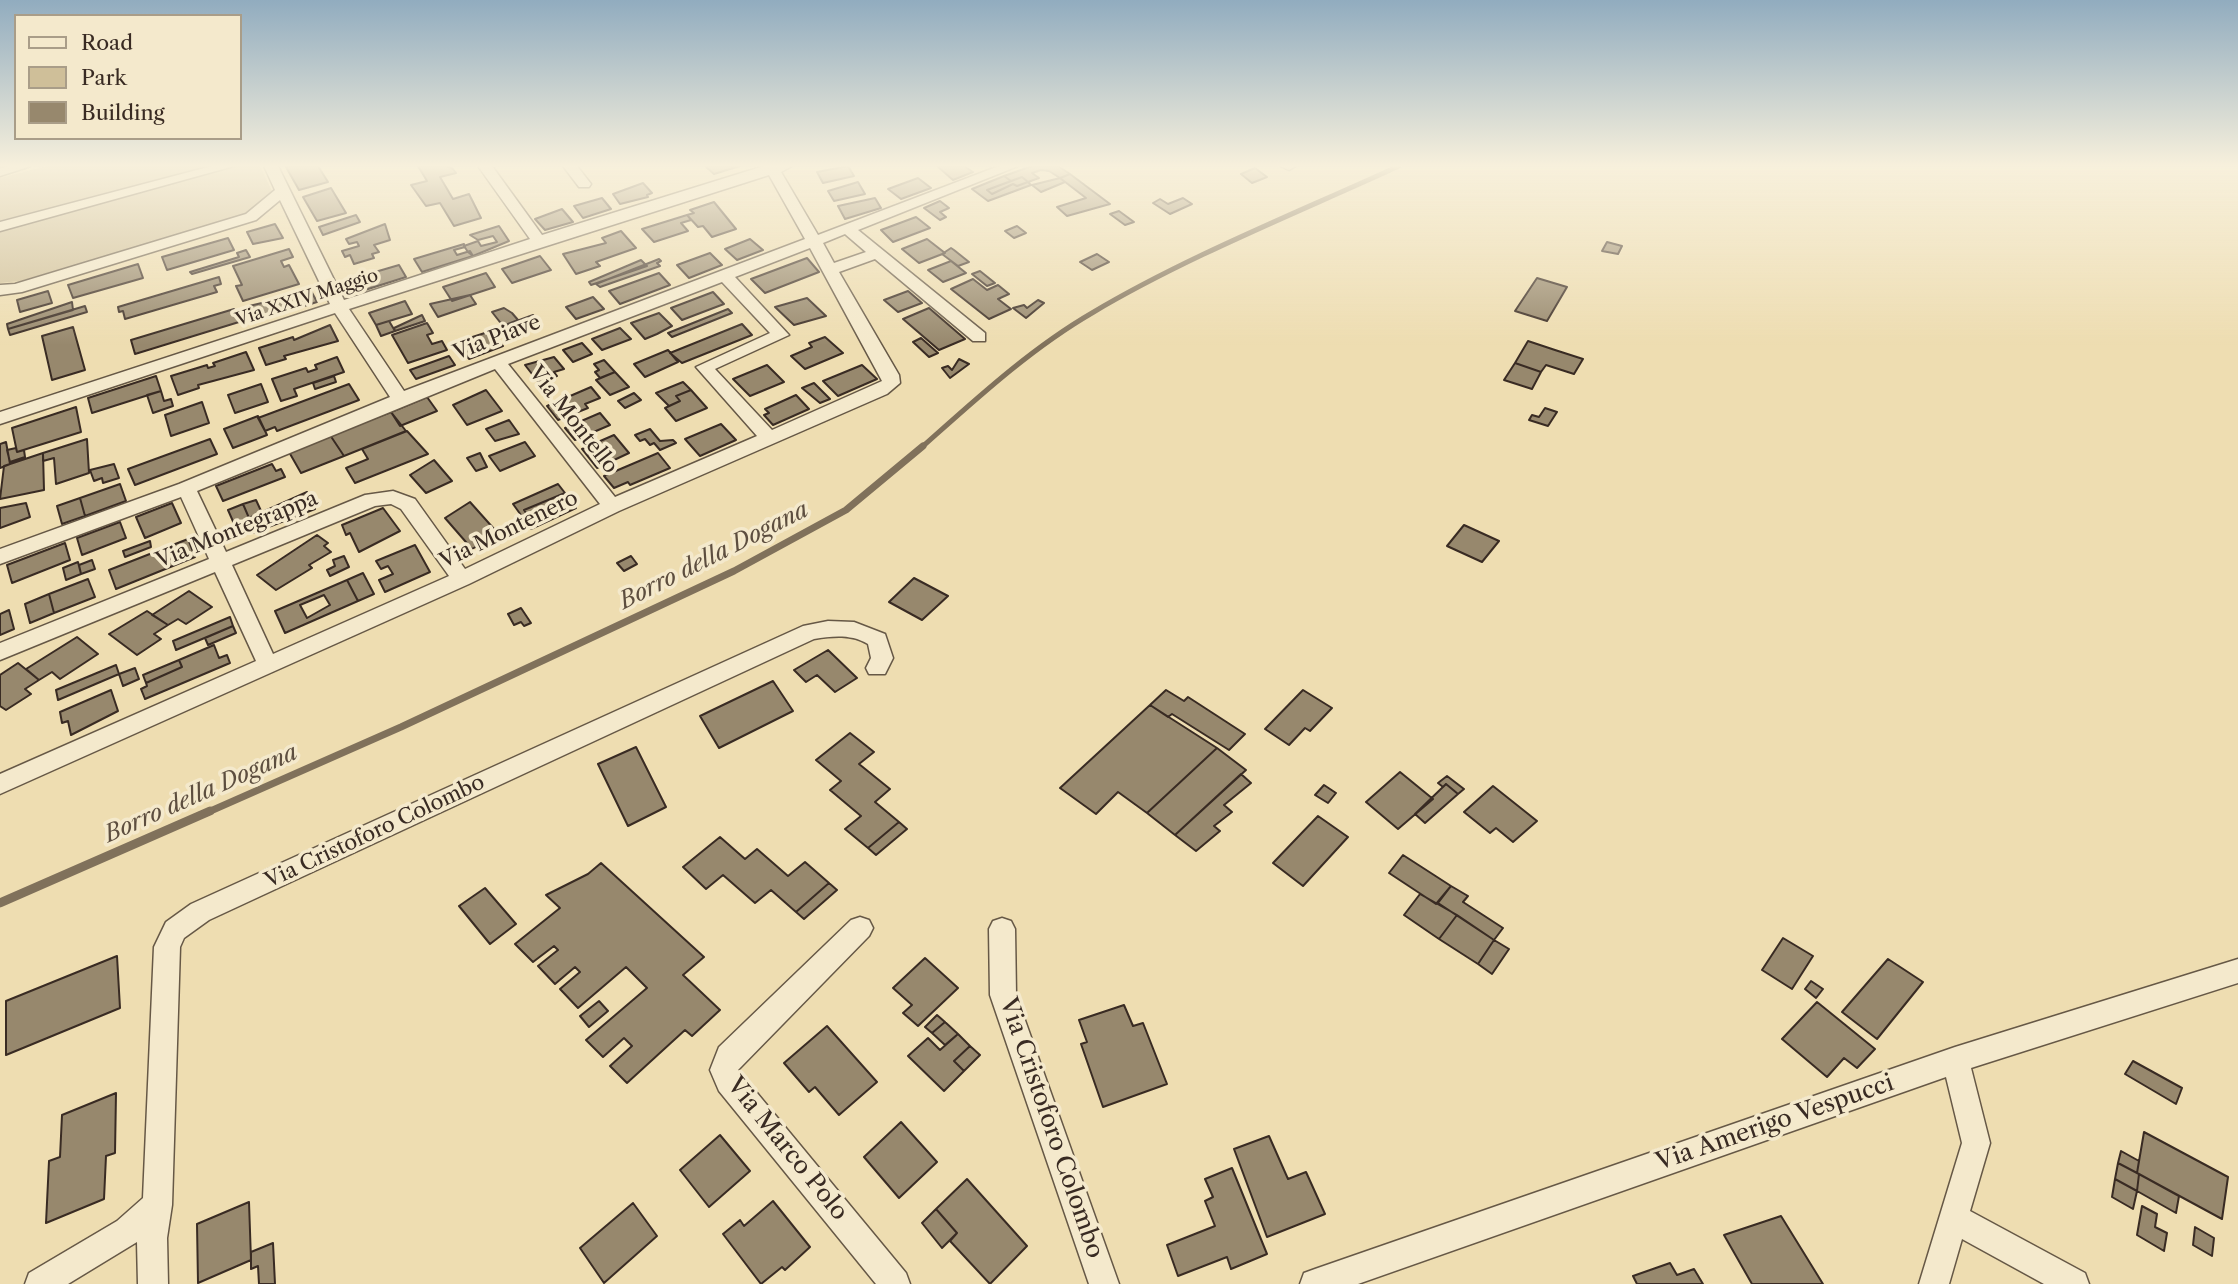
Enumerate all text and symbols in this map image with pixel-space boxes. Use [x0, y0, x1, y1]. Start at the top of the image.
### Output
legend [14, 14, 242, 140]
text: Road [81, 30, 133, 55]
text: Park [81, 65, 127, 90]
text: Building [81, 100, 165, 125]
street label: Via XXIV Maggio [233, 265, 381, 331]
street label: Via Piave [450, 310, 544, 366]
street label: Via Montello [523, 361, 623, 479]
street label: Via Montegrappa [153, 486, 321, 574]
street label: Via Montenero [436, 486, 582, 574]
water label: Borro della Dogana [615, 496, 813, 616]
water label: Borro della Dogana [100, 739, 302, 849]
street label: Via Cristoforo Colombo [261, 770, 489, 894]
street label: Via Cristoforo Colombo [993, 994, 1109, 1262]
street label: Via Amerigo Vespucci [1652, 1069, 1898, 1177]
street label: Via Marco Polo [721, 1072, 853, 1226]

